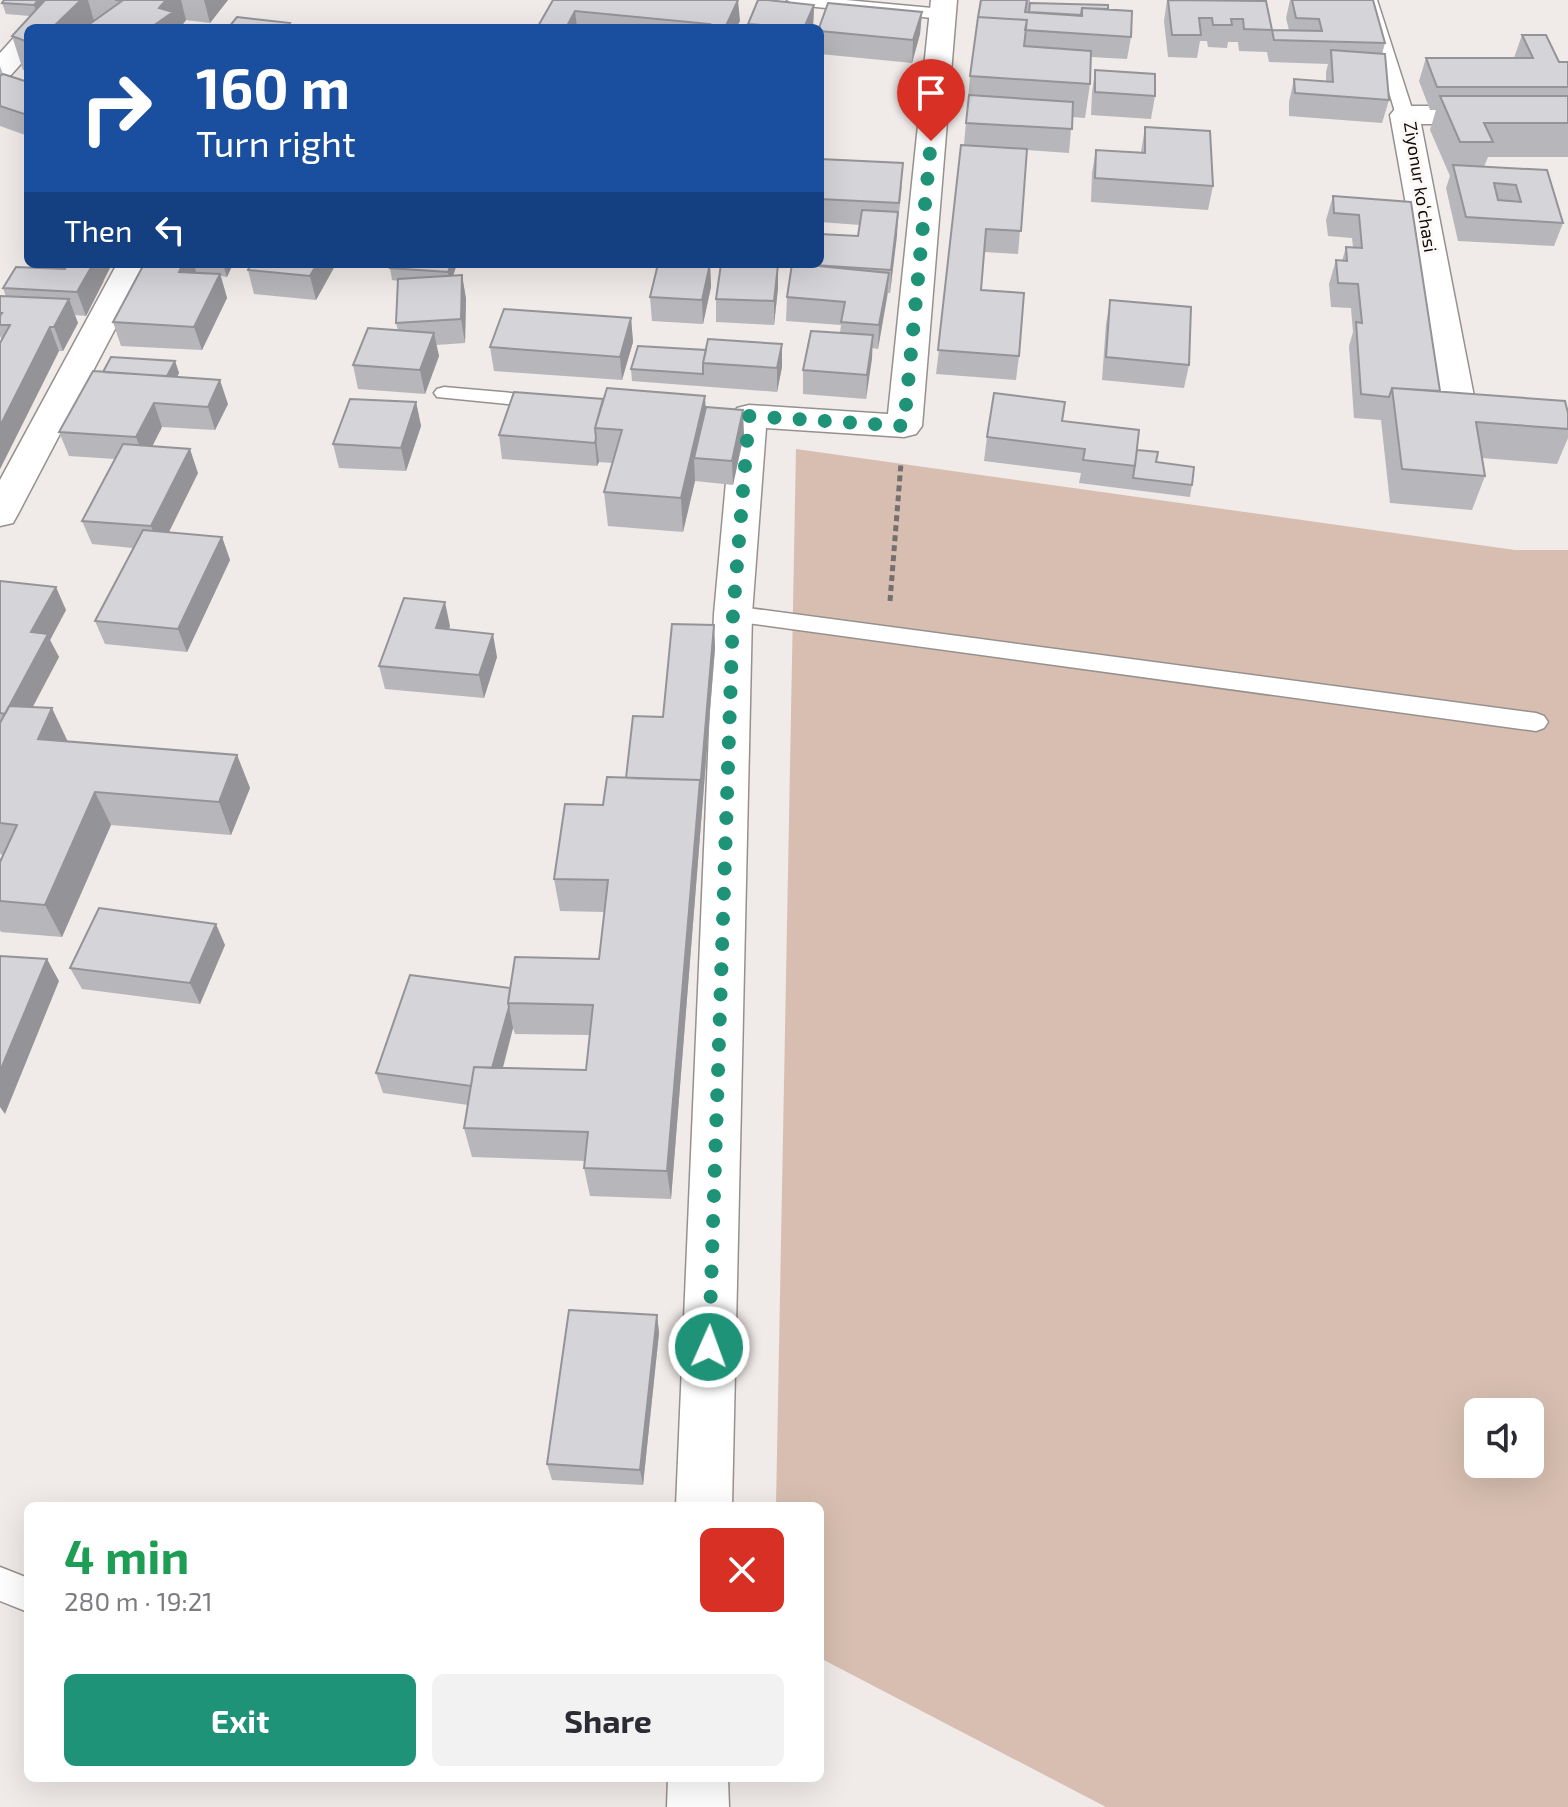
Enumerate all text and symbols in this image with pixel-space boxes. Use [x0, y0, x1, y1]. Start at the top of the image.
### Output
text: 160 m [196, 53, 350, 120]
icon: right [64, 56, 168, 160]
pin [897, 59, 965, 141]
icon: arrive [909, 71, 953, 115]
street label: Ziyonur koʻchasi [1400, 120, 1442, 254]
text: Turn right [196, 121, 356, 164]
icon: left [148, 208, 192, 252]
text: Then [64, 212, 132, 248]
position arrow [667, 1305, 751, 1389]
map controls [1464, 1398, 1544, 1478]
button: sound [1464, 1398, 1544, 1478]
text: 4 min [64, 1526, 189, 1584]
button: close [700, 1528, 784, 1612]
text: 280 m · 19:21 [64, 1585, 213, 1616]
button: Exit [64, 1674, 416, 1766]
button: Share [432, 1674, 784, 1766]

